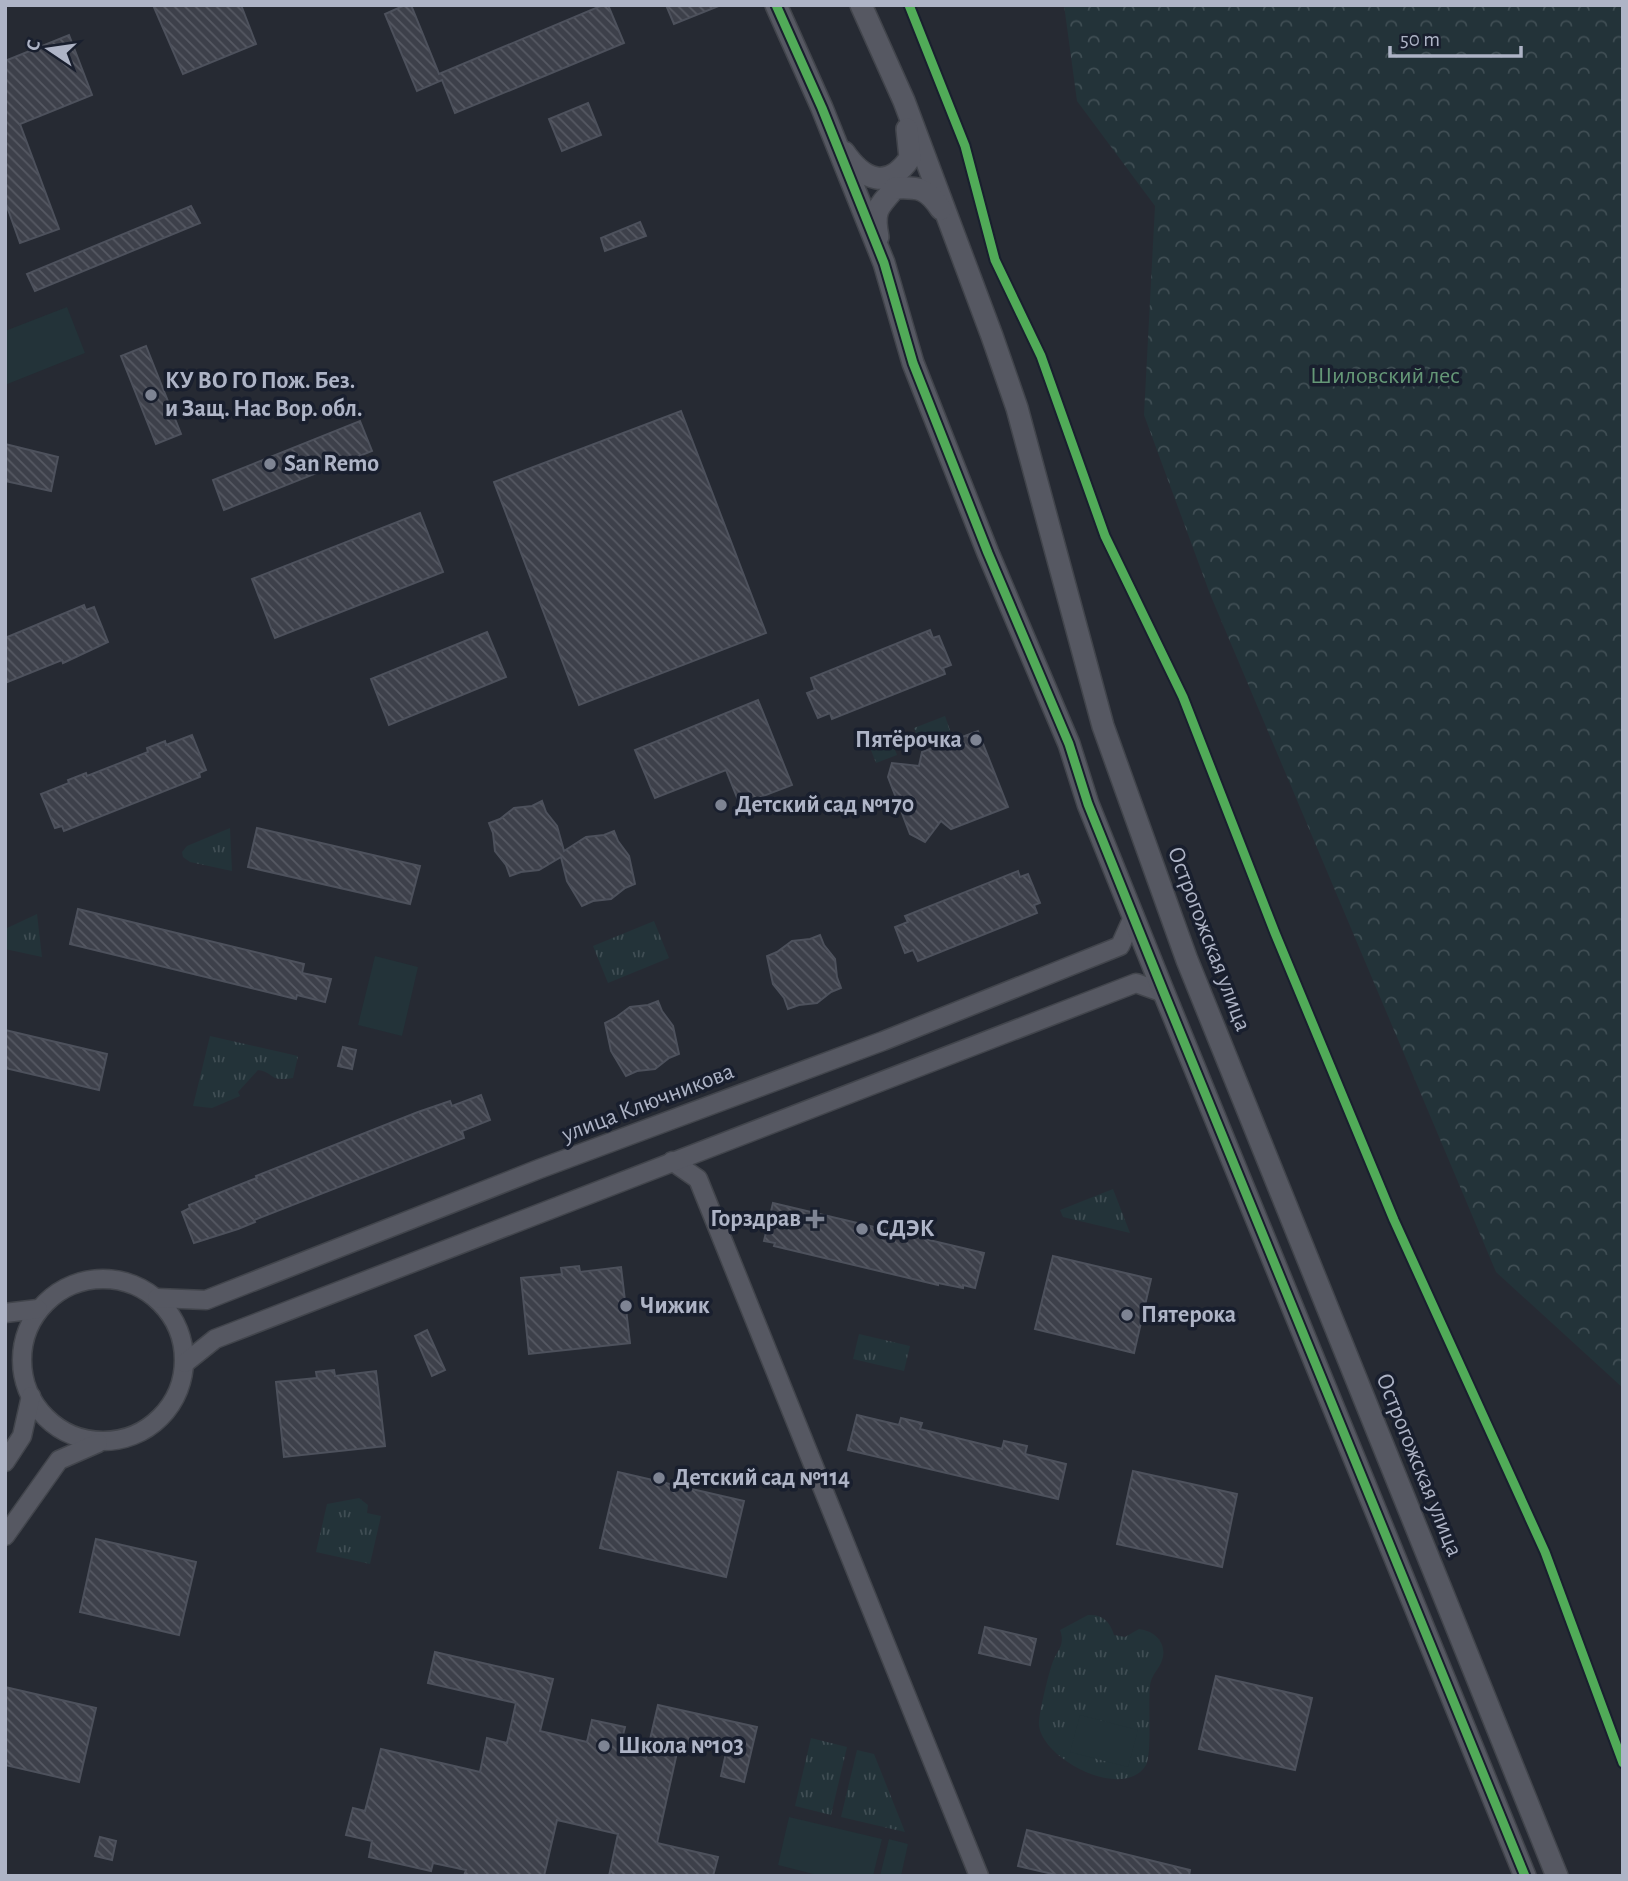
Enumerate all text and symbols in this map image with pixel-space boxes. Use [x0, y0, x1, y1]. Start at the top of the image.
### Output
north arrow [14, 14, 84, 84]
scale bar [1390, 14, 1521, 58]
text: 50 m [1400, 29, 1440, 50]
text: С [23, 38, 44, 53]
park label: Шиловский лес [1310, 364, 1460, 388]
place label: КУ ВО ГО Пож. Без. и Защ. Нас Вор. обл. [165, 369, 362, 421]
marker: КУ ВО ГО Пож. Без. и Защ. Нас Вор. обл. [143, 387, 159, 403]
place label: San Remo [284, 452, 379, 476]
marker: San Remo [262, 456, 278, 472]
place label: Пятёрочка [855, 728, 962, 752]
marker: Пятёрочка [968, 732, 984, 748]
place label: Детский сад №170 [735, 793, 914, 817]
marker: Детский сад №170 [713, 797, 729, 813]
street label: Острогожская улица [1163, 844, 1255, 1034]
street label: улица Ключникова [558, 1059, 737, 1147]
place label: Горздрав [710, 1207, 801, 1231]
marker: Горздрав [807, 1211, 823, 1227]
place label: СДЭК [876, 1217, 935, 1241]
marker: СДЭК [854, 1221, 870, 1237]
place label: Чижик [640, 1294, 710, 1318]
marker: Чижик [618, 1298, 634, 1314]
place label: Пятерока [1141, 1303, 1236, 1327]
marker: Пятерока [1119, 1307, 1135, 1323]
street label: Острогожская улица [1371, 1370, 1467, 1560]
place label: Детский сад №114 [673, 1466, 850, 1490]
marker: Детский сад №114 [651, 1470, 667, 1486]
place label: Школа №103 [618, 1734, 744, 1758]
marker: Школа №103 [596, 1738, 612, 1754]

